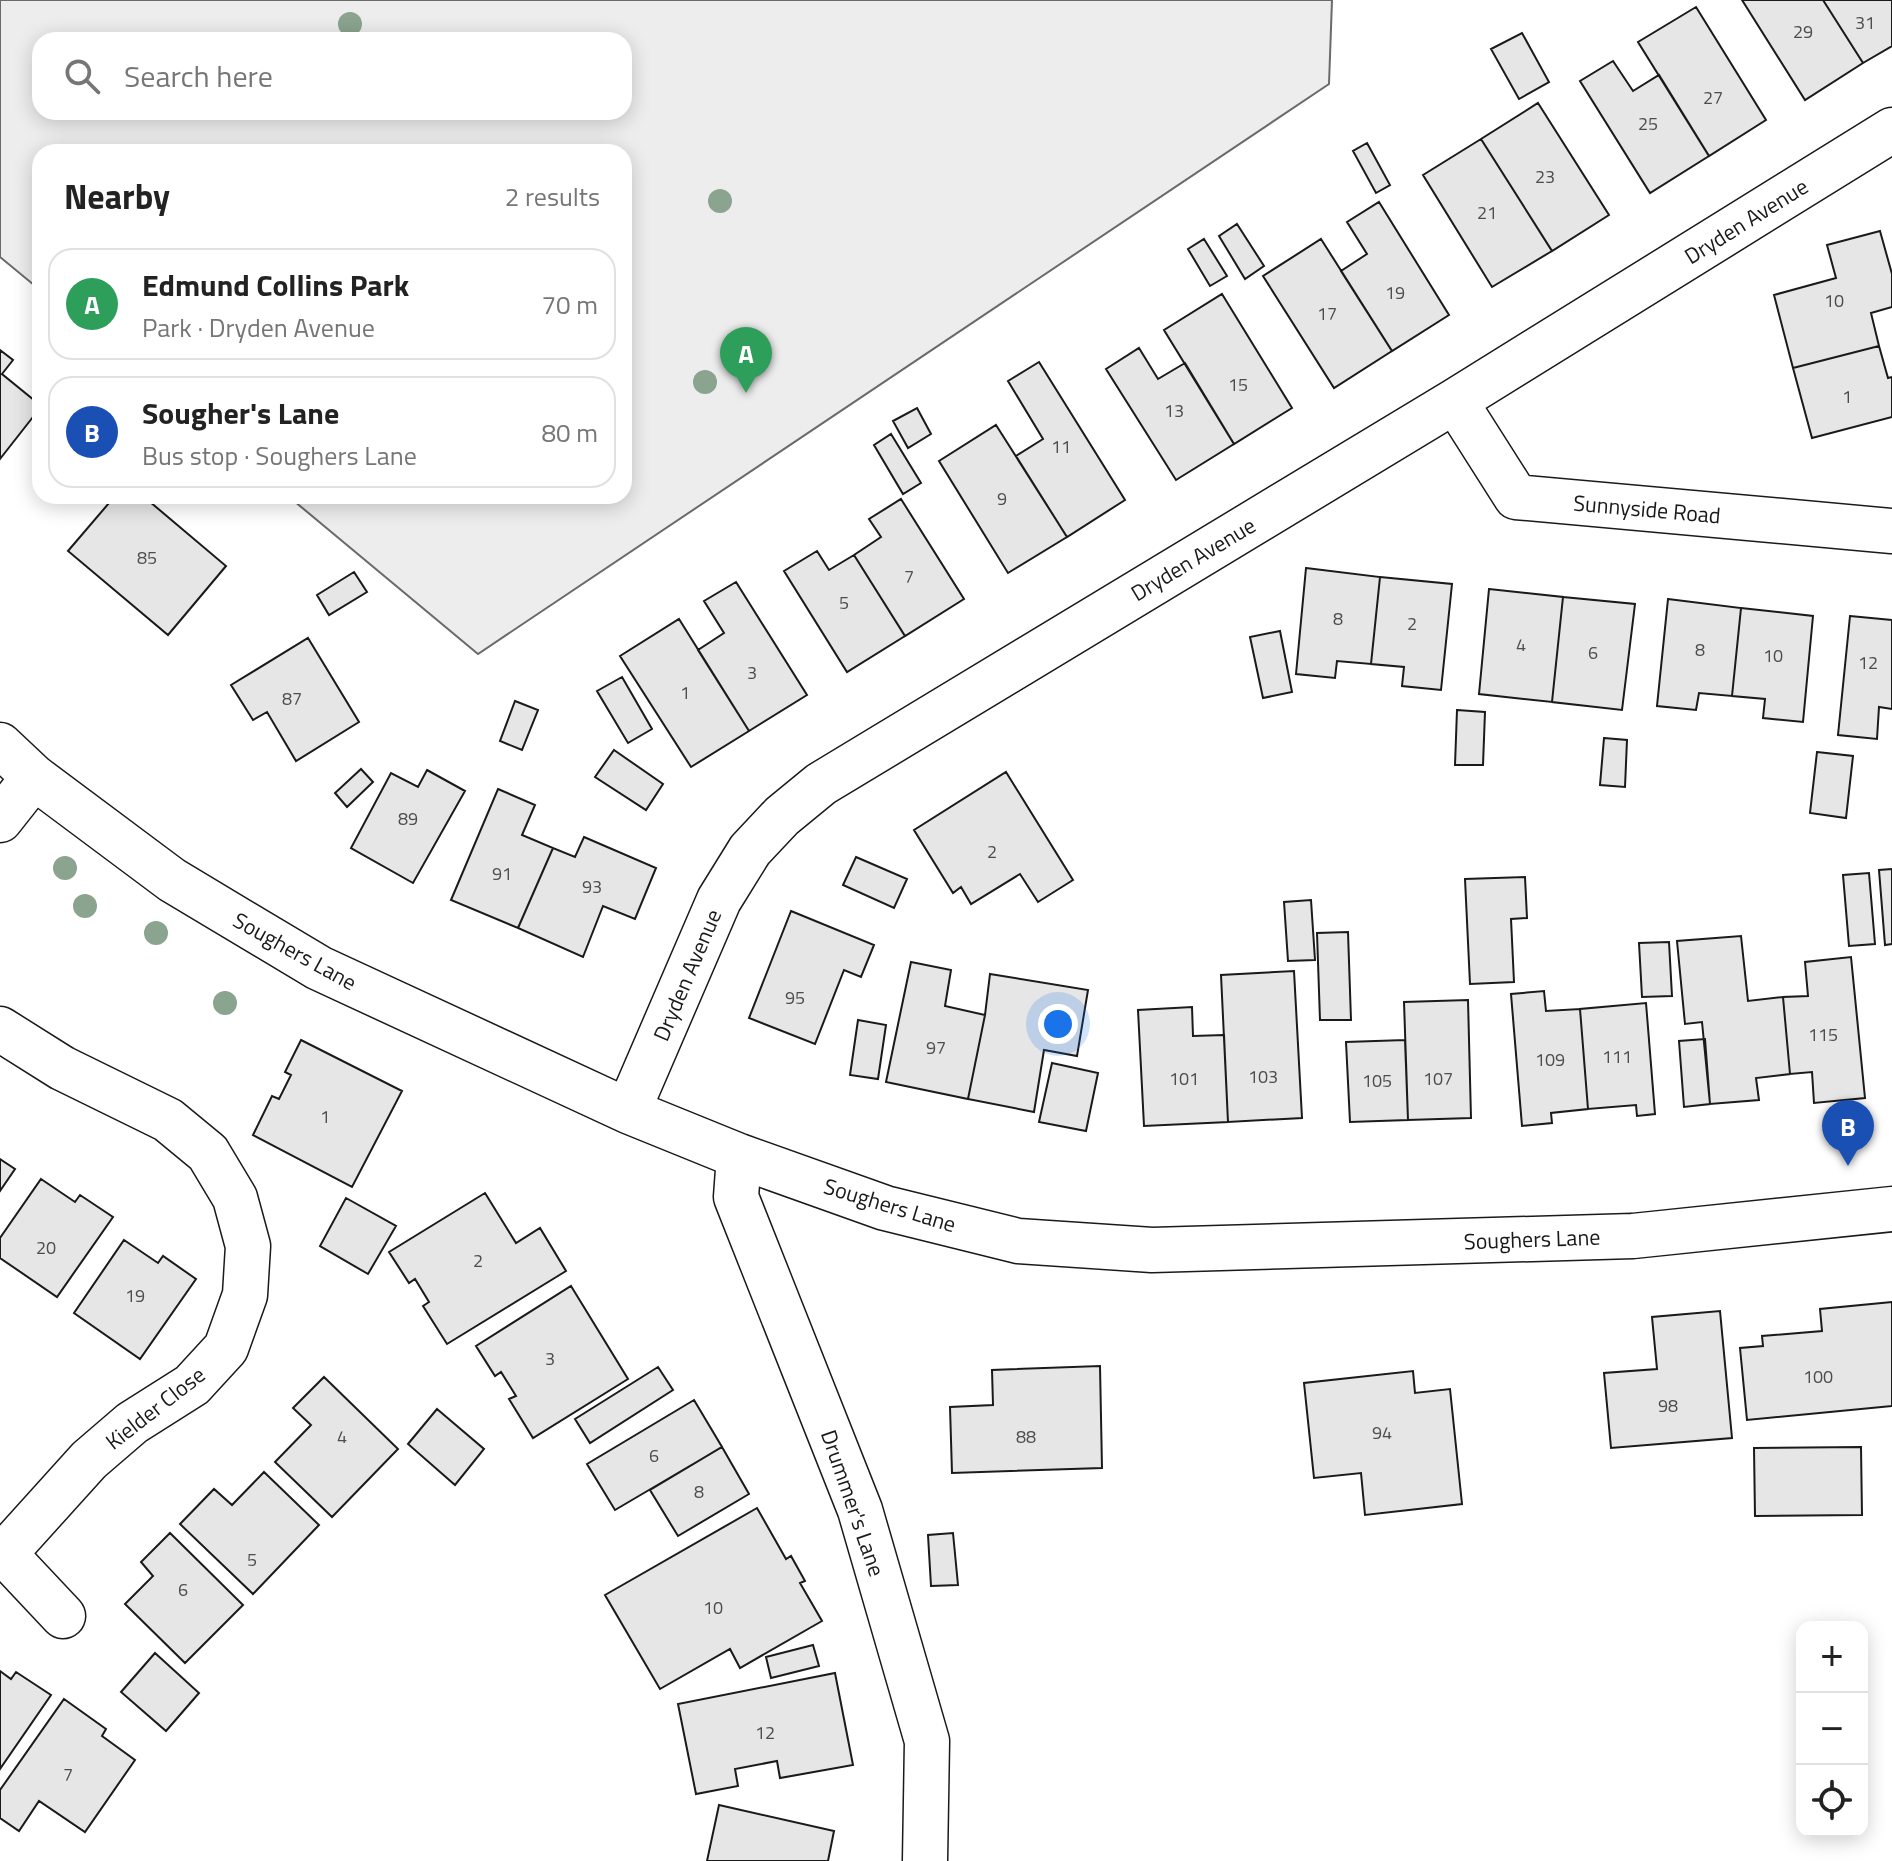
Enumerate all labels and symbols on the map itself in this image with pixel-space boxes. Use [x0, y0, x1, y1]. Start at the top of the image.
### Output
house number: 31 [1855, 9, 1875, 36]
house number: 29 [1793, 18, 1813, 45]
house number: 27 [1703, 84, 1723, 111]
house number: 25 [1638, 110, 1658, 137]
house number: 23 [1535, 163, 1555, 190]
street label: Dryden Avenue [1677, 169, 1815, 273]
house number: 21 [1477, 199, 1497, 226]
house number: 19 [1385, 279, 1405, 306]
house number: 10 [1824, 287, 1844, 314]
house number: 17 [1317, 300, 1337, 327]
pin: A [720, 327, 772, 393]
house number: 15 [1228, 371, 1248, 398]
house number: 1 [1842, 383, 1852, 410]
house number: 13 [1164, 397, 1184, 424]
house number: 11 [1051, 433, 1071, 460]
house number: 9 [997, 485, 1007, 512]
street label: Sunnyside Road [1572, 486, 1722, 532]
street label: Dryden Avenue [1124, 508, 1262, 610]
house number: 85 [137, 544, 157, 571]
house number: 7 [904, 563, 914, 590]
house number: 5 [839, 589, 849, 616]
house number: 8 [1333, 605, 1343, 632]
house number: 2 [1407, 610, 1417, 637]
house number: 4 [1516, 631, 1526, 658]
house number: 8 [1695, 636, 1705, 663]
house number: 6 [1588, 639, 1598, 666]
house number: 10 [1763, 642, 1783, 669]
house number: 12 [1858, 649, 1878, 676]
house number: 3 [747, 659, 757, 686]
house number: 1 [680, 679, 690, 706]
house number: 87 [282, 685, 302, 712]
house number: 89 [398, 805, 418, 832]
house number: 2 [987, 838, 997, 865]
house number: 91 [492, 860, 512, 887]
house number: 93 [582, 873, 602, 900]
street label: Soughers Lane [227, 903, 363, 999]
street label: Dryden Avenue [644, 904, 730, 1046]
house number: 95 [785, 984, 805, 1011]
your location [1038, 1004, 1078, 1044]
house number: 115 [1808, 1021, 1838, 1048]
house number: 97 [926, 1034, 946, 1061]
house number: 111 [1602, 1043, 1632, 1070]
house number: 109 [1535, 1046, 1565, 1073]
house number: 103 [1248, 1063, 1278, 1090]
house number: 101 [1169, 1065, 1199, 1092]
house number: 107 [1423, 1065, 1453, 1092]
house number: 105 [1362, 1067, 1392, 1094]
pin: B [1822, 1100, 1874, 1166]
house number: 1 [320, 1103, 330, 1130]
street label: Soughers Lane [820, 1169, 960, 1241]
street label: Soughers Lane [1463, 1220, 1601, 1258]
house number: 20 [36, 1234, 56, 1261]
house number: 2 [473, 1247, 483, 1274]
house number: 19 [125, 1282, 145, 1309]
house number: 3 [545, 1345, 555, 1372]
street label: Kielder Close [98, 1358, 212, 1458]
house number: 100 [1803, 1363, 1833, 1390]
house number: 98 [1658, 1392, 1678, 1419]
house number: 94 [1372, 1419, 1392, 1446]
house number: 4 [337, 1423, 347, 1450]
house number: 88 [1016, 1423, 1036, 1450]
street label: Drummer's Lane [812, 1425, 894, 1581]
house number: 6 [649, 1442, 659, 1469]
house number: 8 [694, 1478, 704, 1505]
house number: 5 [247, 1546, 257, 1573]
house number: 6 [178, 1576, 188, 1603]
house number: 10 [703, 1594, 723, 1621]
house number: 12 [755, 1719, 775, 1746]
house number: 7 [63, 1761, 73, 1788]

